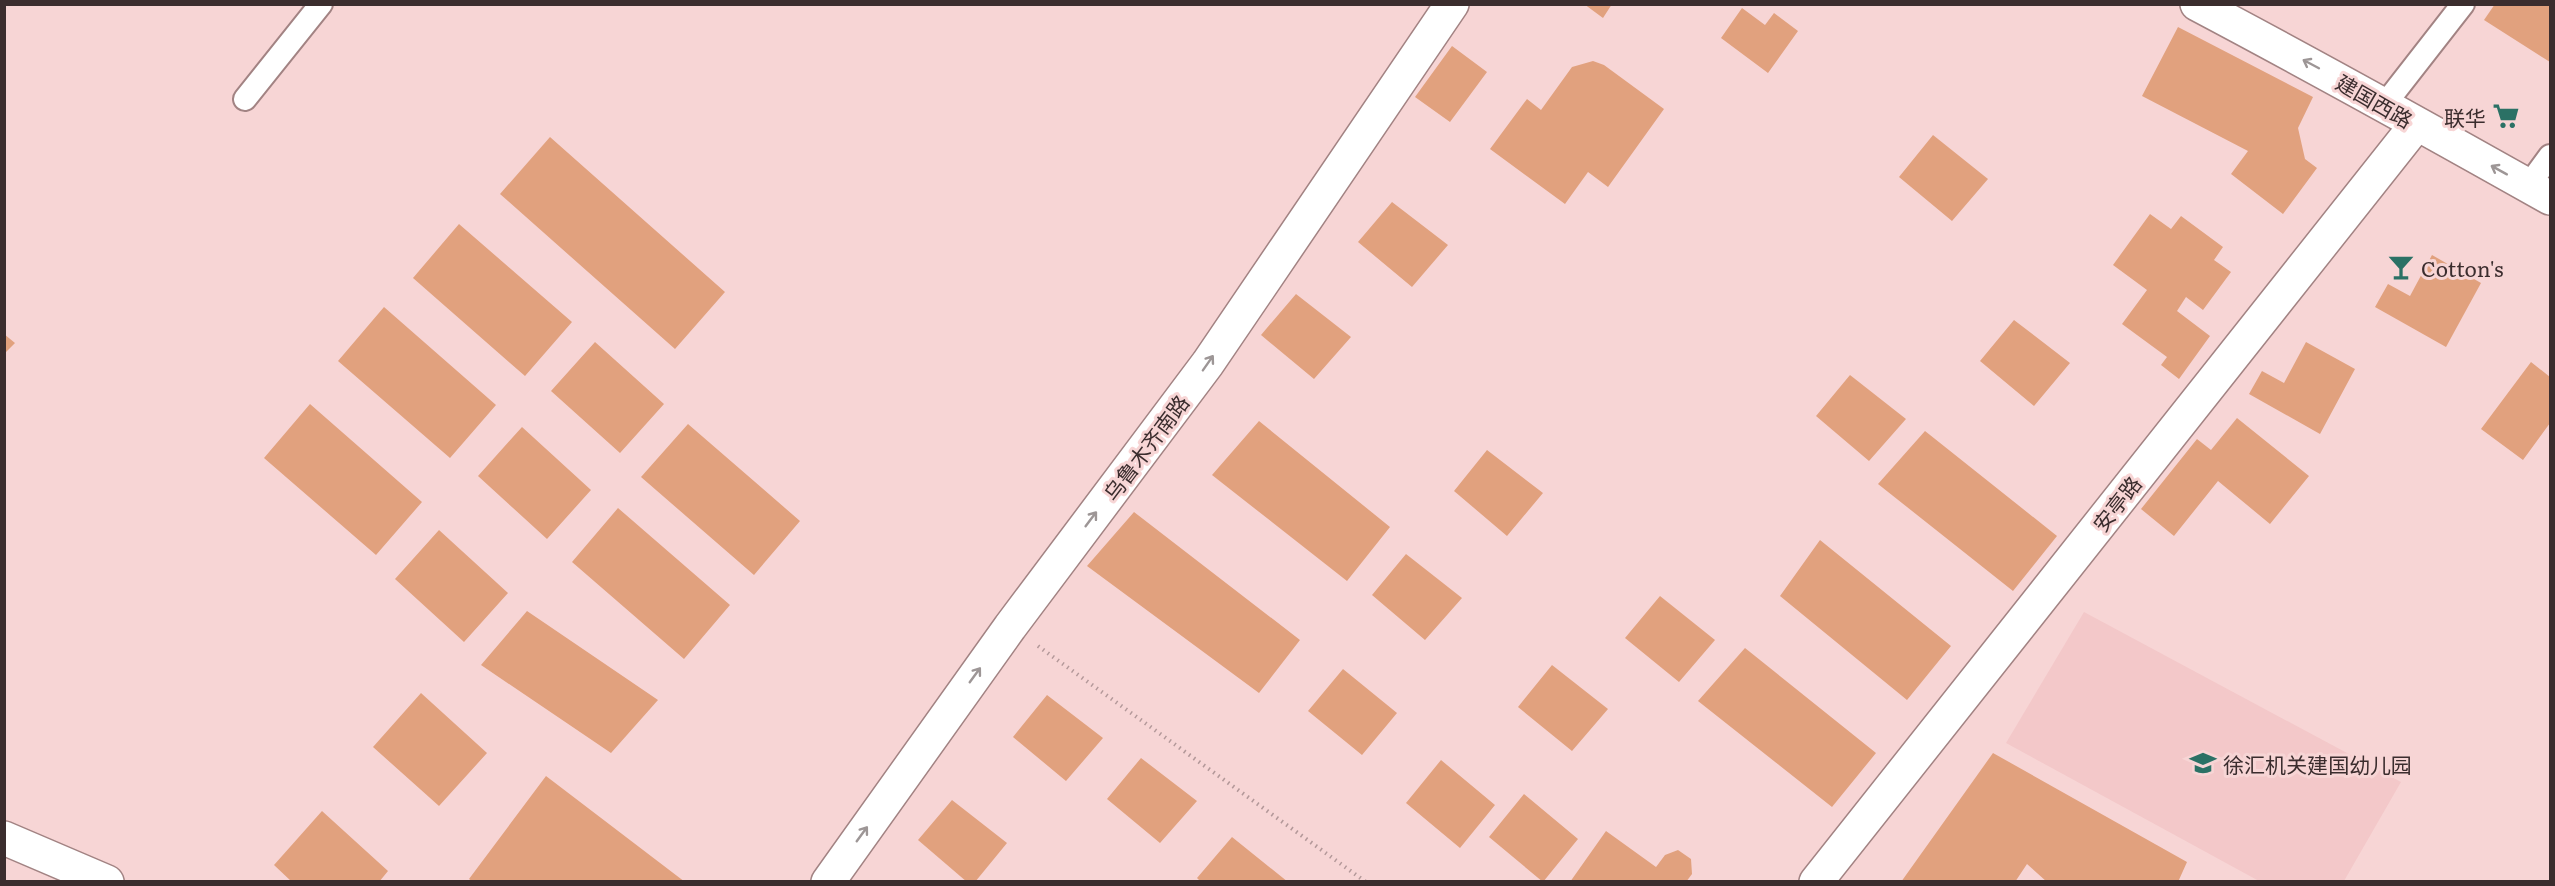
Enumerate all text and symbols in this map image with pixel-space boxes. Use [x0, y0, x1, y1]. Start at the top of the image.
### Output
one-way arrow [2302, 58, 2320, 70]
street label: 建国西路 [2331, 66, 2419, 134]
place label: 联华 [2444, 101, 2486, 132]
supermarket icon: 联华 [2491, 101, 2521, 131]
one-way arrow [2491, 164, 2509, 175]
bar icon: Cotton's [2386, 252, 2416, 282]
place label: Cotton's [2421, 252, 2504, 283]
one-way arrow [1202, 355, 1214, 371]
street label: 乌鲁木齐南路 [1095, 387, 1195, 507]
street label: 安亭路 [2084, 469, 2148, 537]
one-way arrow [1085, 511, 1097, 527]
one-way arrow [969, 668, 981, 684]
school or university icon: 徐汇机关建国幼儿园 [2188, 748, 2218, 778]
place label: 徐汇机关建国幼儿园 [2223, 748, 2412, 779]
one-way arrow [856, 826, 868, 842]

